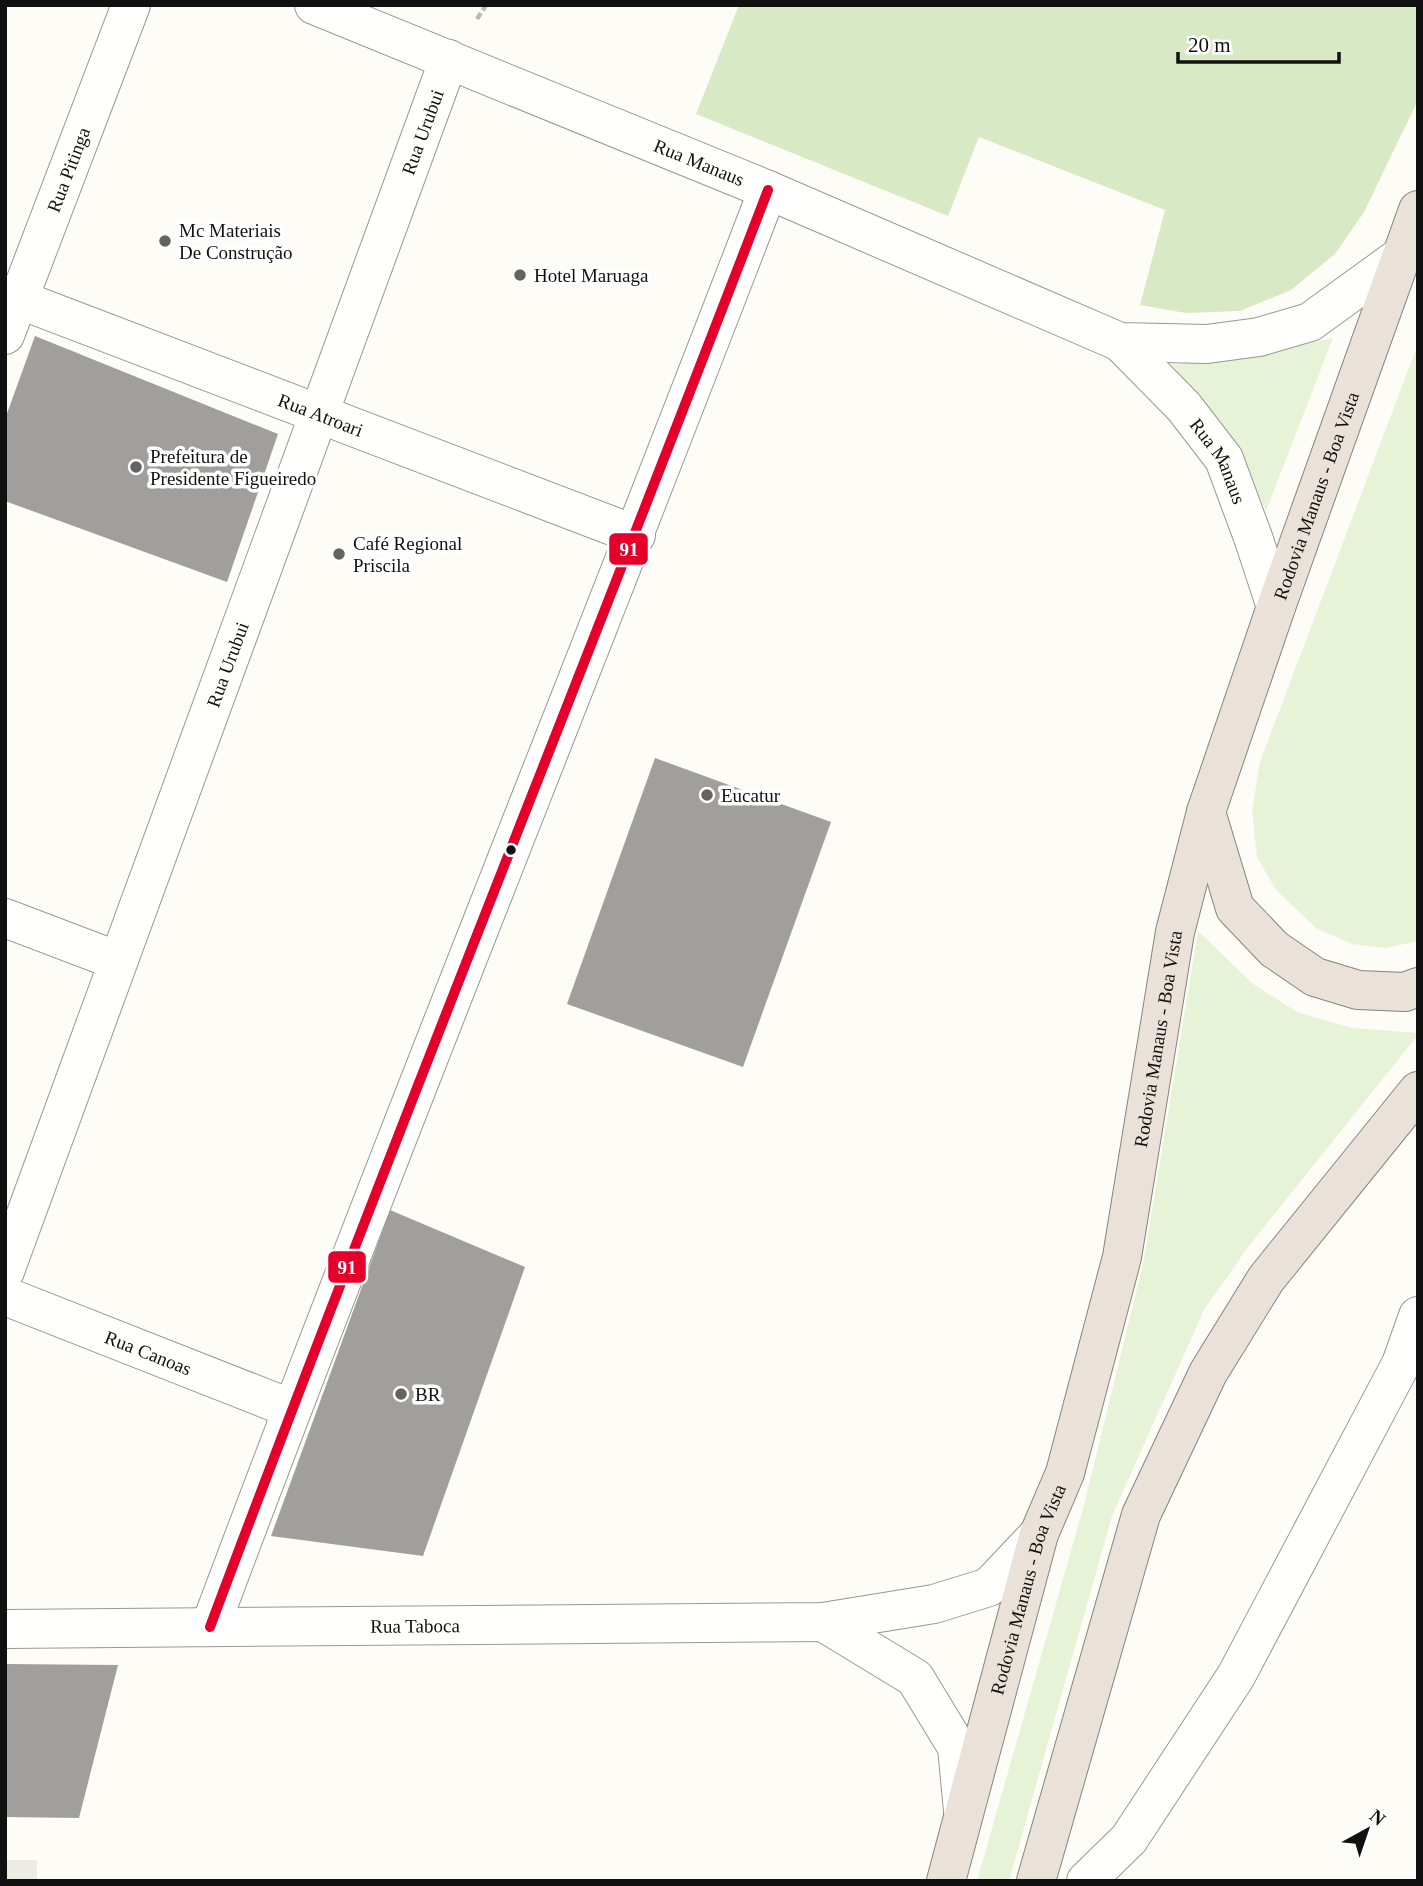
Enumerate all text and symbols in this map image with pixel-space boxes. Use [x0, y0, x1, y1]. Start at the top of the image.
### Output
scale bar [1178, 21, 1339, 65]
text: 20 m [1188, 33, 1231, 57]
street label: Rua Urubui [397, 87, 447, 178]
street label: Rua Pitinga [42, 124, 94, 215]
street label: Rua Manaus [651, 134, 747, 190]
place label: Mc Materiais De Construção [179, 220, 292, 263]
marker: Mc Materiais De Construção [157, 233, 173, 249]
place label: Hotel Maruaga [534, 265, 649, 286]
marker: Hotel Maruaga [512, 267, 528, 283]
street label: Rodovia Manaus - Boa Vista [1269, 388, 1363, 602]
street label: Rua Atroari [275, 389, 366, 440]
street label: Rua Manaus [1186, 414, 1250, 507]
place label: Prefeitura de Presidente Figueiredo [150, 446, 316, 489]
marker: Prefeitura de Presidente Figueiredo [128, 459, 144, 475]
line badge: 91 [608, 532, 649, 566]
place label: Café Regional Priscila [353, 533, 462, 576]
text: 91 [620, 539, 639, 560]
marker: Café Regional Priscila [331, 546, 347, 562]
street label: Rua Urubui [202, 619, 252, 710]
place label: Eucatur [721, 785, 781, 806]
marker: Eucatur [699, 787, 715, 803]
unlabelled marker [504, 843, 518, 857]
street label: Rodovia Manaus - Boa Vista [1130, 928, 1186, 1149]
line badge: 91 [327, 1250, 367, 1284]
text: 91 [338, 1257, 357, 1278]
street label: Rua Canoas [102, 1326, 195, 1379]
place label: BR [415, 1384, 441, 1405]
marker: BR [393, 1386, 409, 1402]
street label: Rodovia Manaus - Boa Vista [986, 1480, 1070, 1697]
street label: Rua Taboca [370, 1615, 460, 1636]
north arrow [1332, 1795, 1402, 1865]
text: N [1366, 1805, 1390, 1830]

